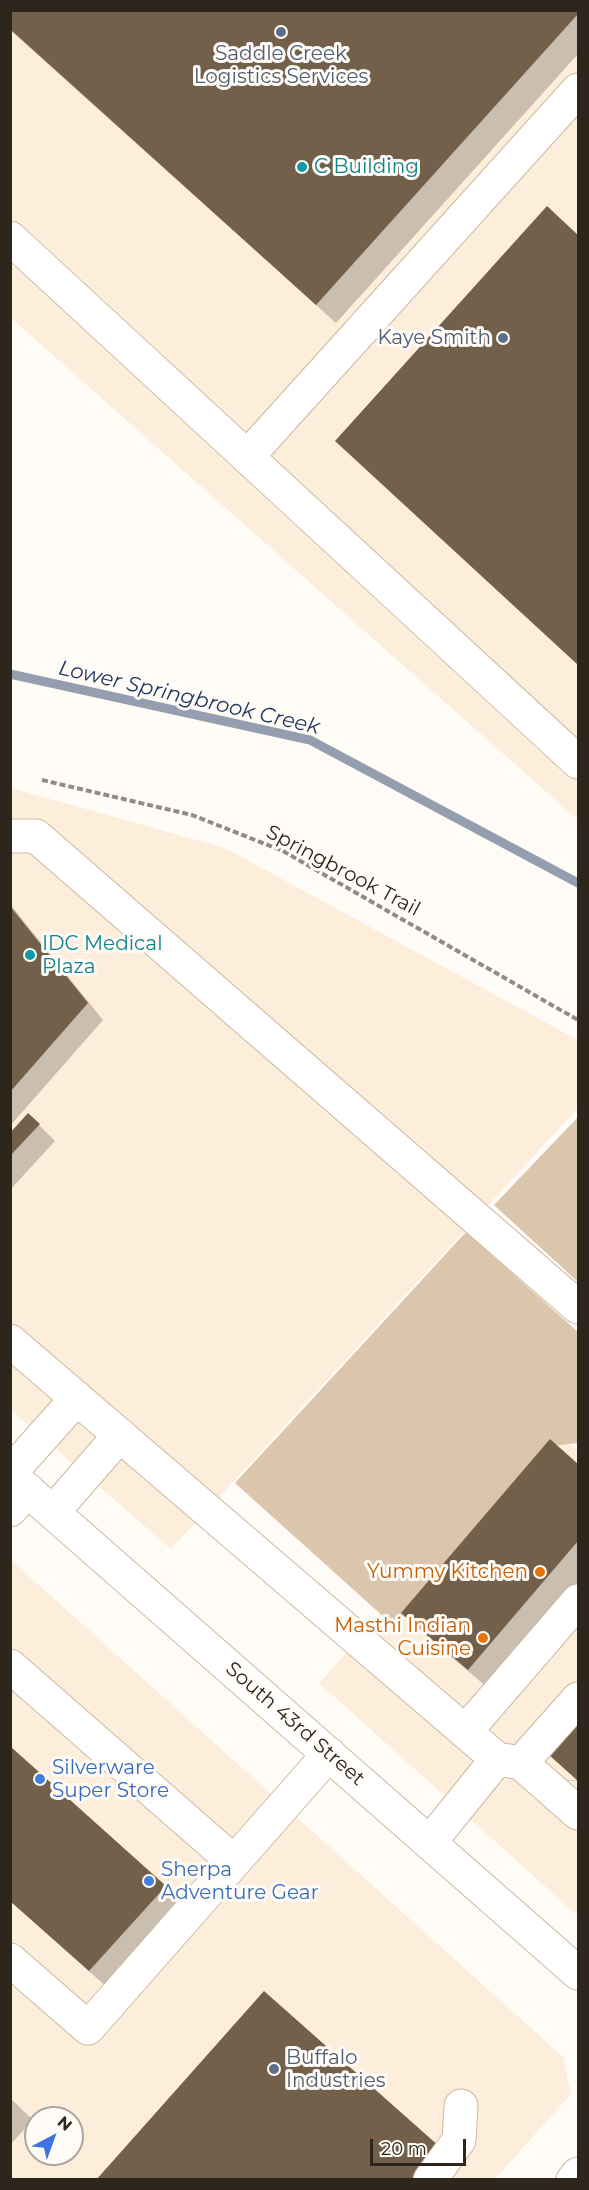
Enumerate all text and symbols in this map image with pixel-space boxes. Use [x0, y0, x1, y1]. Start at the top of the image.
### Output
marker: Saddle Creek Logistics Services [274, 25, 288, 39]
place label: Saddle Creek Logistics Services [194, 42, 368, 89]
place label: C Building [314, 155, 419, 179]
marker: C Building [295, 160, 309, 174]
place label: Kaye Smith [377, 326, 491, 350]
marker: Kaye Smith [496, 331, 510, 345]
water label: Lower Springbrook Creek [56, 656, 322, 740]
street label: Springbrook Trail [262, 820, 424, 922]
place label: IDC Medical Plaza [42, 932, 163, 979]
marker: IDC Medical Plaza [23, 948, 37, 962]
place label: Yummy Kitchen [367, 1560, 528, 1584]
marker: Yummy Kitchen [533, 1565, 547, 1579]
place label: Masthi Indian Cuisine [334, 1614, 471, 1661]
marker: Masthi Indian Cuisine [476, 1631, 490, 1645]
street label: South 43rd Street [221, 1657, 369, 1791]
place label: Silverware Super Store [52, 1756, 169, 1803]
marker: Silverware Super Store [33, 1772, 47, 1786]
place label: Sherpa Adventure Gear [161, 1858, 319, 1905]
marker: Sherpa Adventure Gear [142, 1874, 156, 1888]
place label: Buffalo Industries [286, 2046, 386, 2093]
marker: Buffalo Industries [267, 2062, 281, 2076]
north arrow [24, 2106, 84, 2166]
text: N [54, 2112, 76, 2135]
scale bar [373, 2127, 469, 2165]
text: 20 m [381, 2138, 427, 2160]

